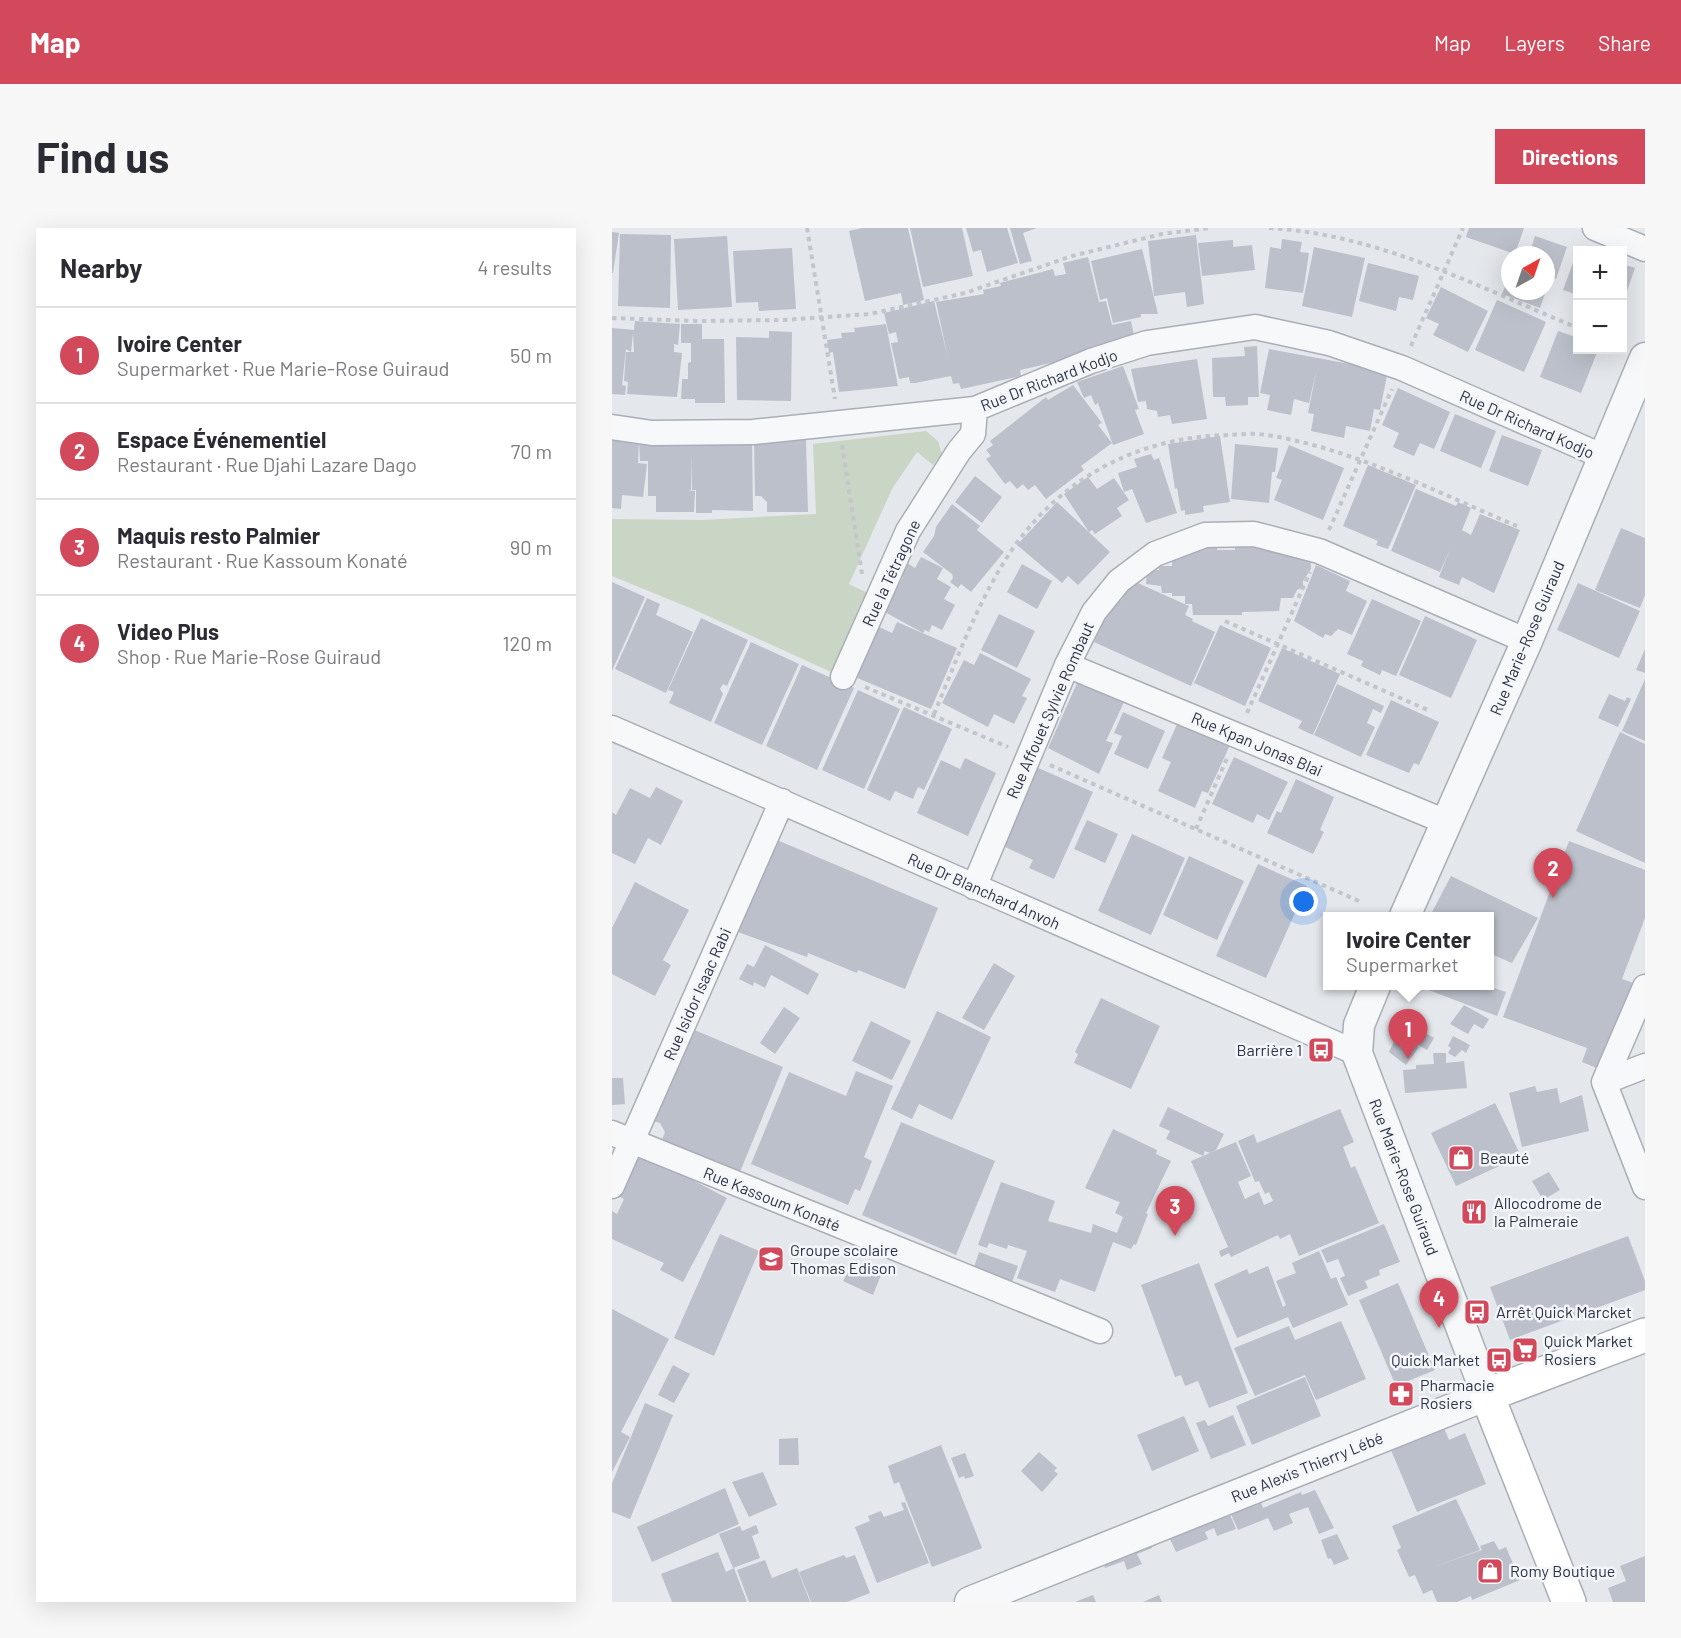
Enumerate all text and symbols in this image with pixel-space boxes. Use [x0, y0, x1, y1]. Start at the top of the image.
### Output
text: Map [30, 25, 81, 59]
text: Map [1434, 30, 1471, 55]
text: Layers [1504, 30, 1565, 55]
text: Share [1598, 30, 1651, 55]
button: Directions [1495, 129, 1645, 184]
text: Find us [36, 131, 169, 181]
north arrow [1501, 246, 1555, 300]
map controls [1573, 246, 1627, 354]
button: + [1573, 246, 1627, 300]
text: Nearby [60, 252, 142, 283]
text: 4 results [477, 255, 552, 279]
button: − [1573, 300, 1627, 354]
text: Ivoire Center [117, 330, 242, 356]
text: 1 [76, 343, 83, 367]
text: 50 m [510, 343, 552, 367]
street label: Rue Dr Richard Kodjo [978, 345, 1120, 414]
text: Supermarket · Rue Marie-Rose Guiraud [117, 356, 450, 380]
street label: Rue Dr Richard Kodjo [1457, 385, 1597, 462]
text: Espace Événementiel [117, 426, 326, 452]
text: 2 [74, 439, 85, 463]
text: 70 m [511, 439, 552, 463]
text: Restaurant · Rue Djahi Lazare Dago [117, 452, 417, 476]
street label: Rue la Tétragone [857, 516, 924, 629]
text: Maquis resto Palmier [117, 522, 320, 548]
text: 3 [74, 535, 85, 559]
text: 90 m [510, 535, 552, 559]
text: Restaurant · Rue Kassoum Konaté [117, 548, 408, 572]
street label: Rue Marie-Rose Guiraud [1485, 558, 1568, 718]
text: Video Plus [117, 618, 219, 644]
street label: Rue Affouet Sylvie Rombaut [1002, 618, 1097, 801]
text: 4 [73, 631, 86, 655]
text: 120 m [502, 631, 552, 655]
text: Shop · Rue Marie-Rose Guiraud [117, 644, 381, 668]
street label: Rue Kpan Jonas Blai [1189, 707, 1325, 780]
street label: Rue Dr Blanchard Anvoh [905, 848, 1063, 933]
pin: 2 [1534, 848, 1572, 898]
your location [1289, 887, 1318, 916]
popup [1323, 912, 1494, 990]
street label: Rue Isidor Isaac Rabi [659, 925, 734, 1063]
text: Ivoire Center [1346, 926, 1471, 952]
text: Supermarket [1346, 952, 1459, 976]
pin: 1 [1388, 1010, 1428, 1059]
bus stop icon: Barrière 1 [1306, 1035, 1336, 1065]
place label: Barrière 1 [1237, 1040, 1302, 1059]
street label: Rue Marie-Rose Guiraud [1366, 1096, 1443, 1258]
shop icon: Beauté [1446, 1143, 1476, 1173]
place label: Beauté [1480, 1148, 1529, 1167]
street label: Rue Kassoum Konaté [701, 1162, 843, 1235]
pin: 3 [1156, 1186, 1194, 1236]
place label: Allocodrome de la Palmeraie [1494, 1193, 1602, 1230]
restaurant icon: Allocodrome de la Palmeraie [1459, 1197, 1489, 1227]
place label: Groupe scolaire Thomas Edison [790, 1240, 898, 1277]
school or university icon: Groupe scolaire Thomas Edison [756, 1244, 786, 1274]
pin: 4 [1420, 1278, 1458, 1328]
bus stop icon: Arrêt Quick Marcket [1462, 1297, 1492, 1327]
place label: Arrêt Quick Marcket [1496, 1302, 1632, 1321]
place label: Quick Market Rosiers [1544, 1331, 1633, 1368]
supermarket icon: Quick Market Rosiers [1510, 1335, 1540, 1365]
bus stop icon: Quick Market [1484, 1345, 1514, 1375]
place label: Quick Market [1391, 1350, 1480, 1369]
place label: Pharmacie Rosiers [1420, 1375, 1494, 1412]
pharmacy icon: Pharmacie Rosiers [1386, 1379, 1416, 1409]
street label: Rue Alexis Thierry Lébé [1228, 1427, 1386, 1506]
shop icon: Romy Boutique [1475, 1556, 1505, 1586]
place label: Romy Boutique [1510, 1561, 1615, 1580]

